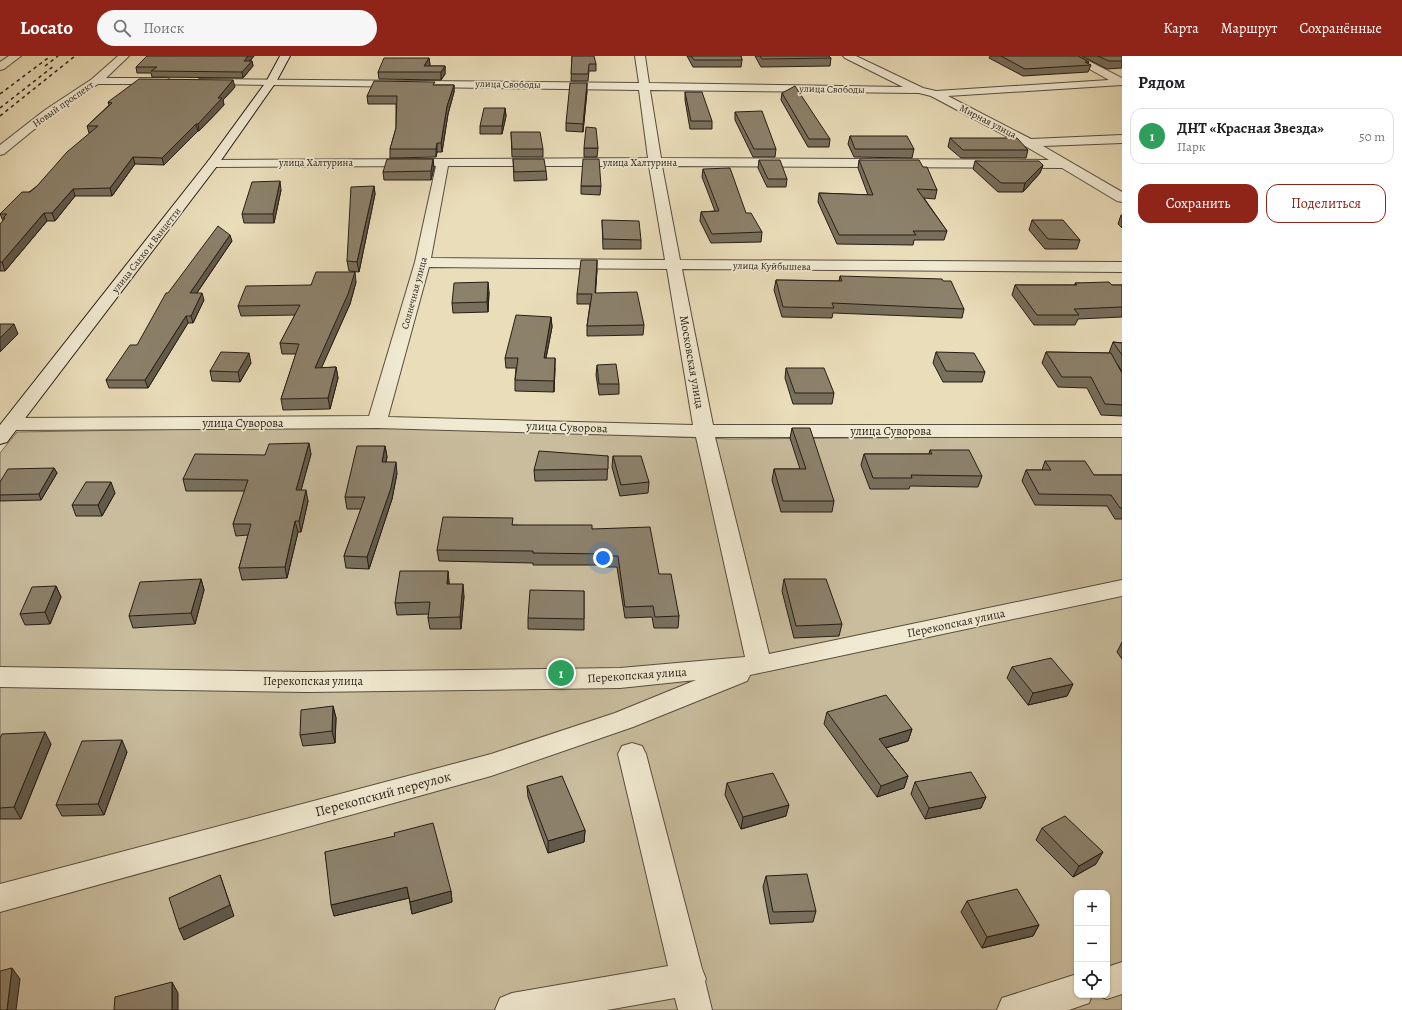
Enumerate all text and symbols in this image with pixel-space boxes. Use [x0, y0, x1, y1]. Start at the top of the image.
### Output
search box [97, 10, 377, 46]
text: Locato [20, 15, 73, 41]
icon: search [111, 17, 133, 39]
text: Поиск [143, 18, 184, 38]
text: Карта [1164, 19, 1199, 38]
text: Маршрут [1221, 19, 1277, 38]
text: Сохранённые [1299, 19, 1382, 38]
text: Рядом [1138, 71, 1185, 94]
street label: улица Свободы [474, 77, 541, 91]
street label: Новый проспект [30, 78, 97, 131]
street label: улица Свободы [798, 82, 865, 96]
street label: Мирная улица [957, 101, 1019, 142]
text: ДНТ «Красная Звезда» [1177, 118, 1324, 138]
text: 1 [1150, 128, 1154, 145]
text: 50 m [1359, 128, 1385, 145]
text: Парк [1177, 138, 1206, 155]
street label: улица Халтурина [278, 156, 353, 170]
street label: улица Халтурина [602, 156, 677, 170]
button: Сохранить [1138, 184, 1258, 223]
button: Поделиться [1266, 184, 1386, 223]
street label: улица Сакко и Ванцетти [108, 205, 183, 296]
street label: Солнечная улица [398, 255, 430, 330]
street label: улица Куйбышева [732, 259, 811, 273]
street label: Московская улица [676, 314, 708, 410]
street label: улица Суворова [201, 415, 284, 431]
street label: улица Суворова [525, 418, 608, 436]
street label: улица Суворова [849, 423, 932, 439]
your location [593, 548, 613, 568]
street label: Перекопская улица [905, 605, 1007, 641]
pin: 1 [548, 658, 574, 688]
street label: Перекопская улица [587, 664, 688, 686]
street label: Перекопская улица [263, 673, 363, 689]
street label: Перекопский переулок [313, 767, 453, 821]
map controls [1074, 890, 1110, 998]
button: + [1074, 890, 1110, 926]
button: − [1074, 926, 1110, 962]
button: locate [1074, 962, 1110, 998]

